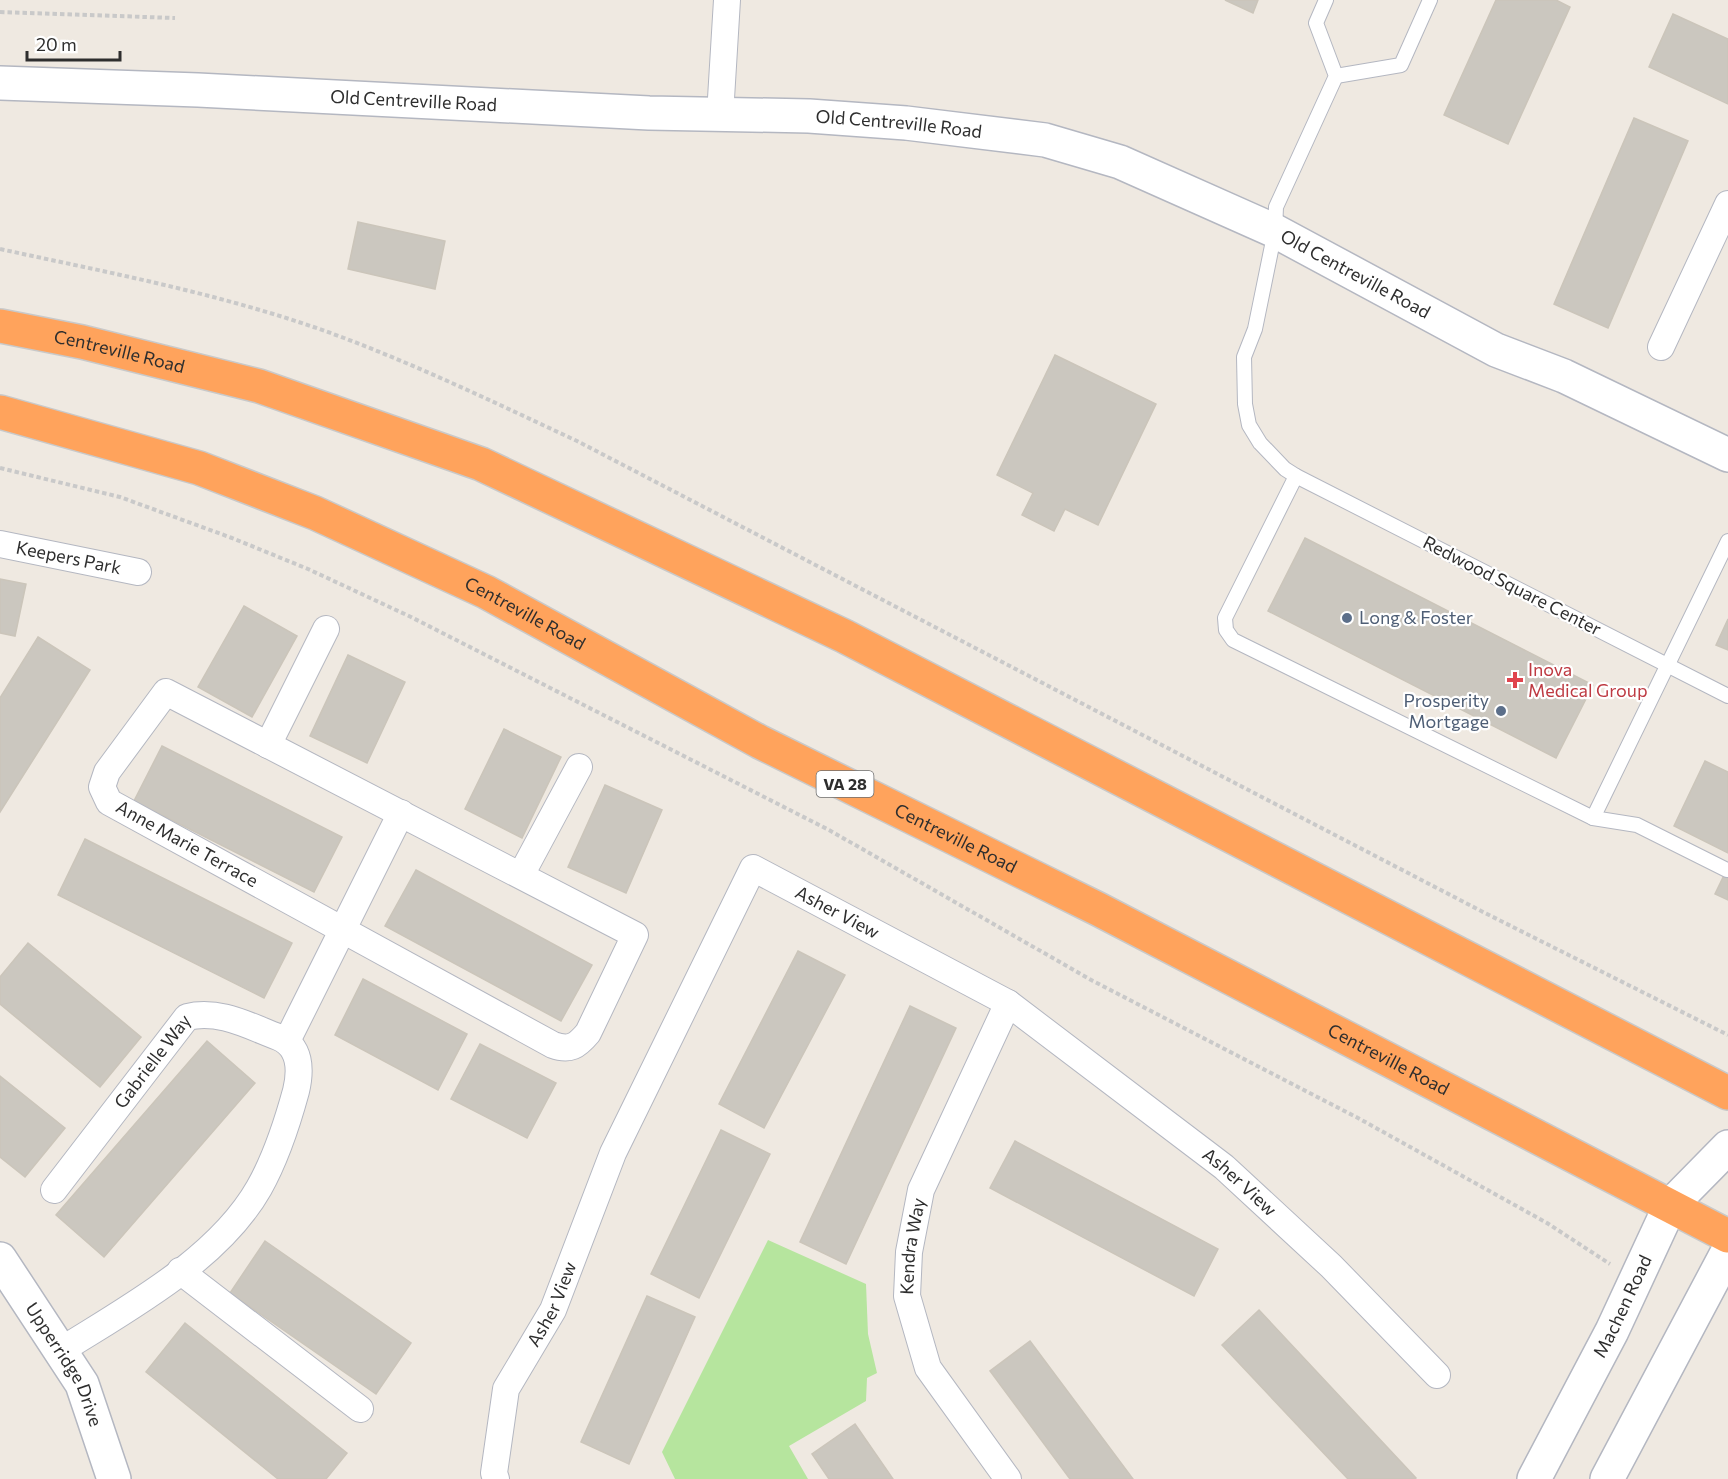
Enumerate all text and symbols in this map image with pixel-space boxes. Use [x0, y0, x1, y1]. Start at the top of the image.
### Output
scale bar [27, 24, 120, 62]
text: 20 m [36, 33, 77, 55]
street label: Old Centreville Road [330, 85, 498, 115]
street label: Old Centreville Road [815, 105, 983, 142]
street label: Old Centreville Road [1277, 224, 1434, 323]
street label: Centreville Road [52, 325, 187, 377]
street label: Redwood Square Center [1420, 531, 1605, 640]
street label: Keepers Park [14, 536, 124, 578]
street label: Centreville Road [461, 572, 589, 654]
place label: Long & Foster [1359, 606, 1473, 628]
marker: Long & Foster [1340, 611, 1354, 625]
place label: Inova Medical Group [1528, 658, 1648, 701]
marker: Inova Medical Group [1506, 671, 1524, 689]
place label: Prosperity Mortgage [1403, 689, 1489, 732]
marker: Prosperity Mortgage [1494, 704, 1508, 718]
road number: VA 28 [816, 771, 874, 797]
street label: Anne Marie Terrace [113, 795, 262, 891]
street label: Centreville Road [891, 798, 1021, 877]
street label: Asher View [792, 881, 883, 943]
street label: Gabrielle Way [109, 1010, 195, 1112]
street label: Centreville Road [1324, 1018, 1453, 1099]
street label: Asher View [1199, 1143, 1282, 1220]
street label: Kendra Way [895, 1196, 929, 1295]
street label: Machen Road [1588, 1251, 1656, 1361]
street label: Asher View [522, 1258, 580, 1350]
street label: Upperridge Drive [21, 1298, 107, 1429]

